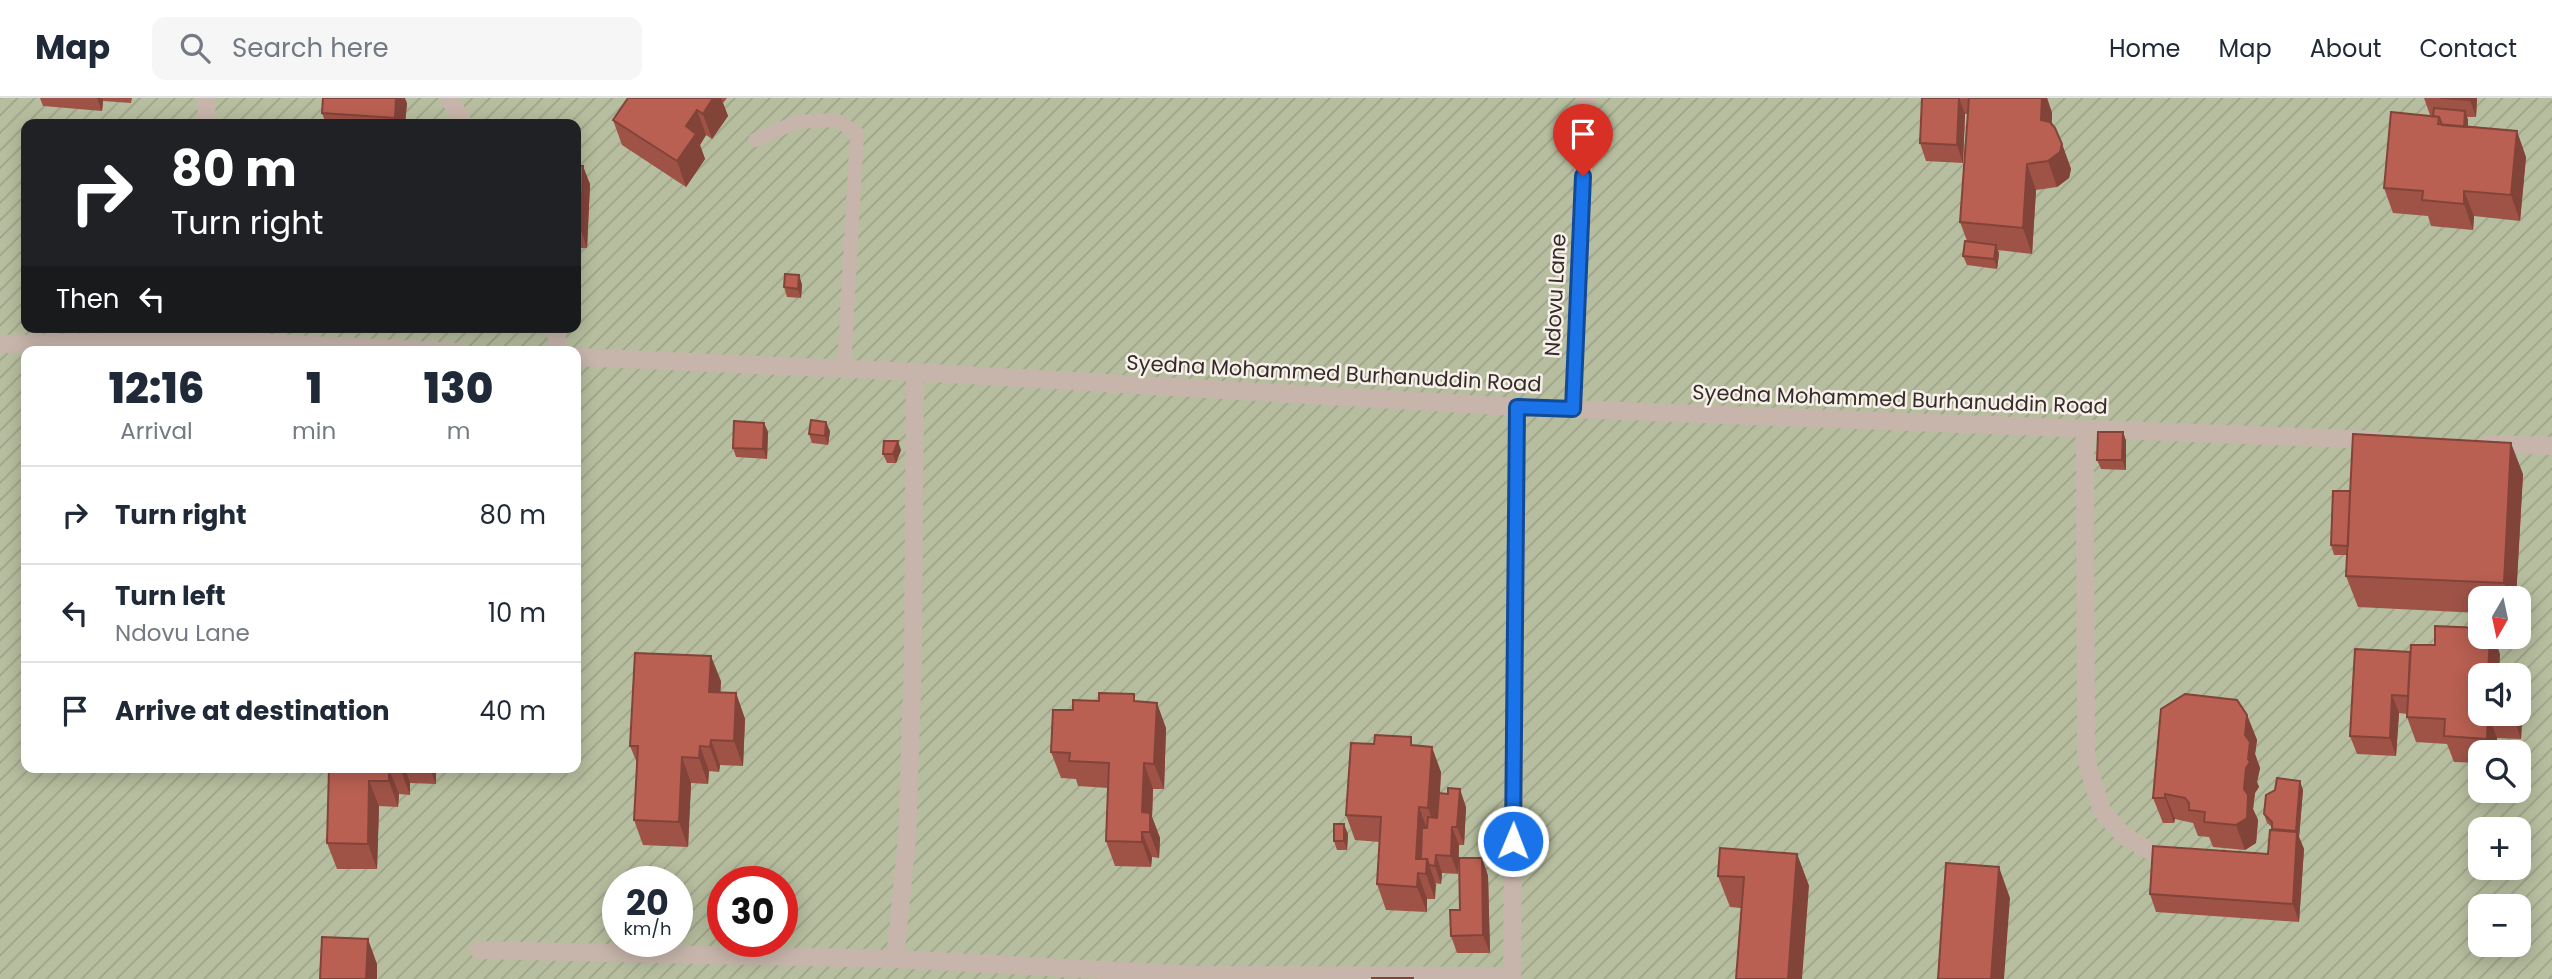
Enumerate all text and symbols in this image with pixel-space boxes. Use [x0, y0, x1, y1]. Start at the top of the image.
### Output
search box [152, 17, 642, 80]
text: Map [35, 24, 110, 71]
icon: search [176, 29, 214, 67]
text: Search here [232, 30, 389, 66]
text: Home [2109, 32, 2181, 65]
text: Map [2219, 32, 2272, 65]
text: About [2310, 32, 2381, 65]
text: Contact [2419, 32, 2517, 65]
pin [1553, 104, 1613, 176]
icon: arrive [1564, 115, 1602, 153]
text: 80 m [171, 135, 297, 203]
icon: right [56, 147, 147, 238]
text: Turn right [171, 200, 323, 245]
street label: Ndovu Lane [1537, 233, 1573, 357]
icon: left [133, 280, 171, 318]
text: Then [56, 281, 119, 317]
street label: Syedna Mohammed Burhanuddin Road [1126, 348, 1542, 398]
text: 12:16 [109, 359, 204, 418]
text: 1 [306, 359, 322, 418]
text: 130 [424, 359, 493, 418]
street label: Syedna Mohammed Burhanuddin Road [1692, 377, 2108, 421]
text: Arrival [120, 415, 193, 447]
text: min [292, 415, 336, 447]
text: m [447, 415, 470, 447]
icon: right [56, 496, 94, 534]
text: Turn right [115, 497, 247, 533]
text: 80 m [480, 497, 546, 533]
text: Turn left [115, 578, 226, 614]
north arrow [2468, 586, 2530, 649]
map controls [2468, 586, 2531, 957]
icon: left [56, 594, 94, 632]
text: 10 m [488, 595, 546, 631]
text: Ndovu Lane [115, 617, 250, 649]
button: sound [2468, 663, 2531, 726]
icon: arrive [56, 692, 94, 730]
text: Arrive at destination [115, 693, 390, 729]
text: 40 m [480, 693, 546, 729]
button: search [2468, 740, 2531, 803]
position arrow [1476, 804, 1550, 878]
button: + [2468, 817, 2531, 880]
speed limit sign: 30 [707, 866, 798, 957]
text: 20 [626, 878, 669, 927]
button: − [2468, 894, 2531, 957]
text: km/h [624, 916, 671, 941]

